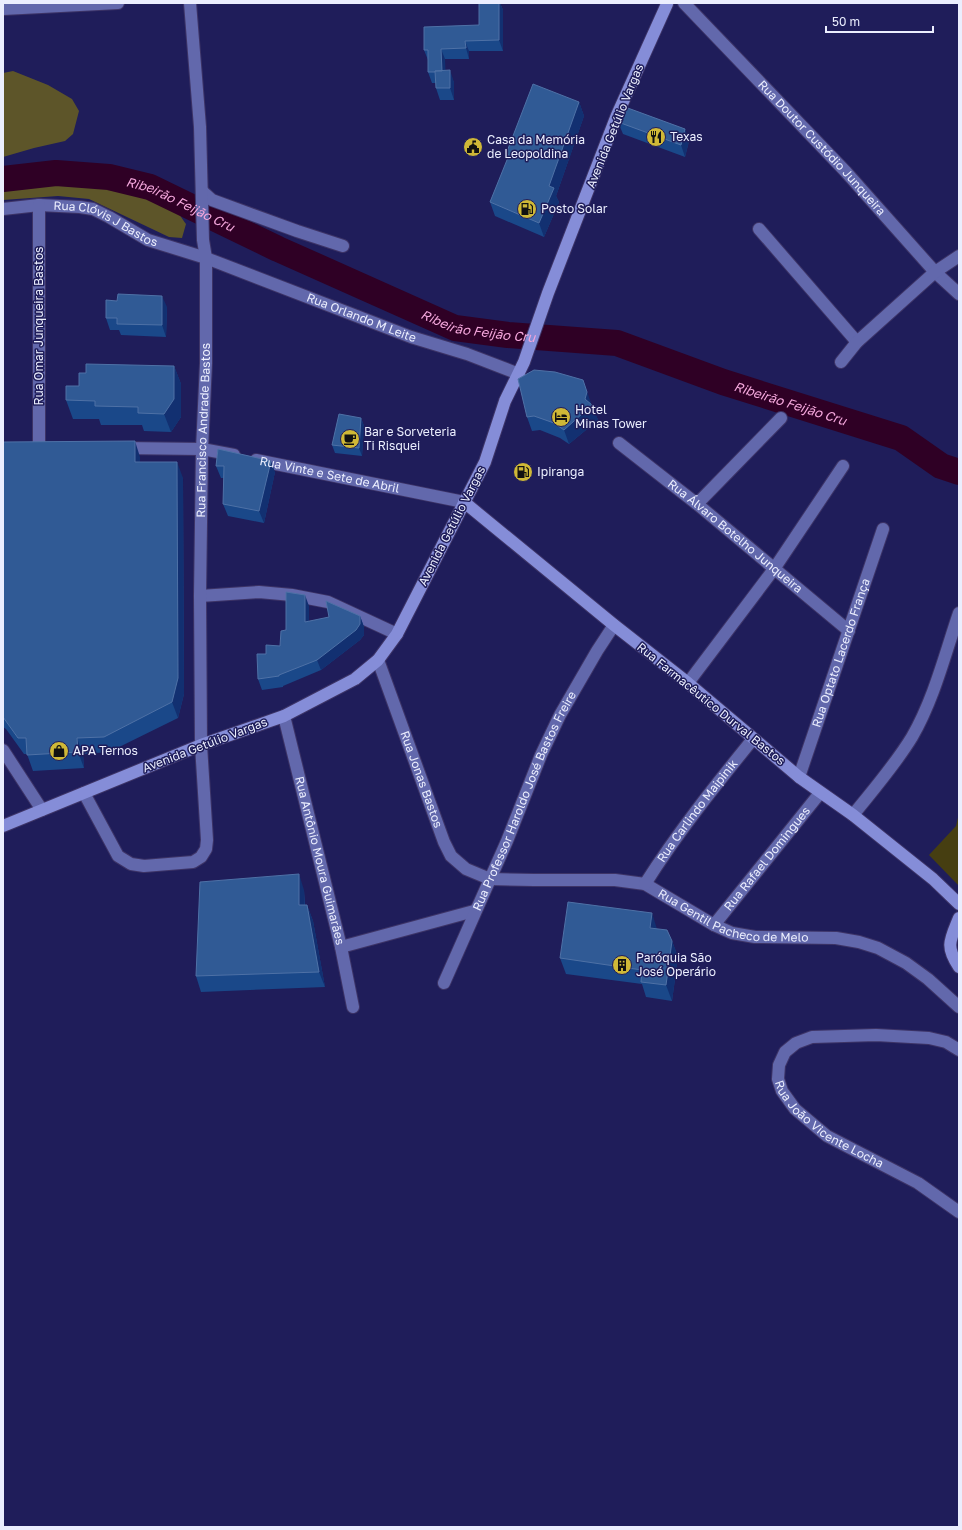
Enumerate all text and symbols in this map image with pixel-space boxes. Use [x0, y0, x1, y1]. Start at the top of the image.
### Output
scale bar [826, 8, 933, 34]
text: 50 m [832, 14, 860, 29]
street label: Avenida Getúlio Vargas [583, 62, 646, 190]
street label: Rua Doutor Custódio Junqueira [755, 77, 889, 218]
restaurant icon: Texas [645, 126, 667, 148]
place label: Texas [670, 129, 703, 144]
place label: Casa da Memória de Leopoldina [487, 132, 585, 161]
public building icon: Casa da Memória de Leopoldina [462, 136, 484, 158]
water label: Ribeirão Feijão Cru [125, 173, 238, 235]
street label: Rua Clóvis J Bastos [53, 198, 160, 250]
fuel station icon: Posto Solar [516, 198, 538, 220]
place label: Posto Solar [541, 201, 608, 216]
street label: Rua Omar Junqueira Bastos [31, 247, 46, 405]
street label: Rua Orlando M Leite [305, 290, 418, 345]
water label: Ribeirão Feijão Cru [419, 306, 537, 345]
street label: Rua Francisco Andrade Bastos [193, 343, 213, 518]
water label: Ribeirão Feijão Cru [732, 378, 850, 429]
place label: Hotel Minas Tower [575, 402, 647, 431]
hotel icon: Hotel Minas Tower [550, 406, 572, 428]
place label: Bar e Sorveteria Ti Risquei [364, 424, 456, 453]
cafe icon: Bar e Sorveteria Ti Risquei [339, 428, 361, 450]
street label: Rua Vinte e Sete de Abril [258, 453, 401, 496]
fuel station icon: Ipiranga [512, 461, 534, 483]
street label: Avenida Getúlio Vargas [415, 463, 488, 588]
place label: Ipiranga [537, 464, 584, 479]
street label: Rua Álvaro Botelho Junqueira [665, 476, 806, 596]
street label: Rua Optato Lacerdo França [808, 576, 873, 729]
street label: Rua Farmacêutico Durval Bastos [634, 639, 788, 768]
street label: Rua Professor Haroldo José Bastos Freire [469, 688, 579, 913]
street label: Avenida Getúlio Vargas [140, 714, 269, 775]
street label: Rua Jonas Bastos [397, 729, 446, 830]
shop icon: APA Ternos [48, 740, 70, 762]
place label: APA Ternos [73, 743, 138, 758]
street label: Rua Carlindo Maipinik [654, 756, 741, 865]
street label: Rua Antônio Moura Guimarães [292, 775, 348, 946]
street label: Rua Rafael Domingues [720, 803, 813, 914]
street label: Rua Gentil Pacheco de Melo [656, 886, 809, 945]
place label: Paróquia São José Operário [636, 950, 716, 979]
building icon: Paróquia São José Operário [611, 954, 633, 976]
street label: Rua João Vicente Locha [772, 1078, 886, 1171]

